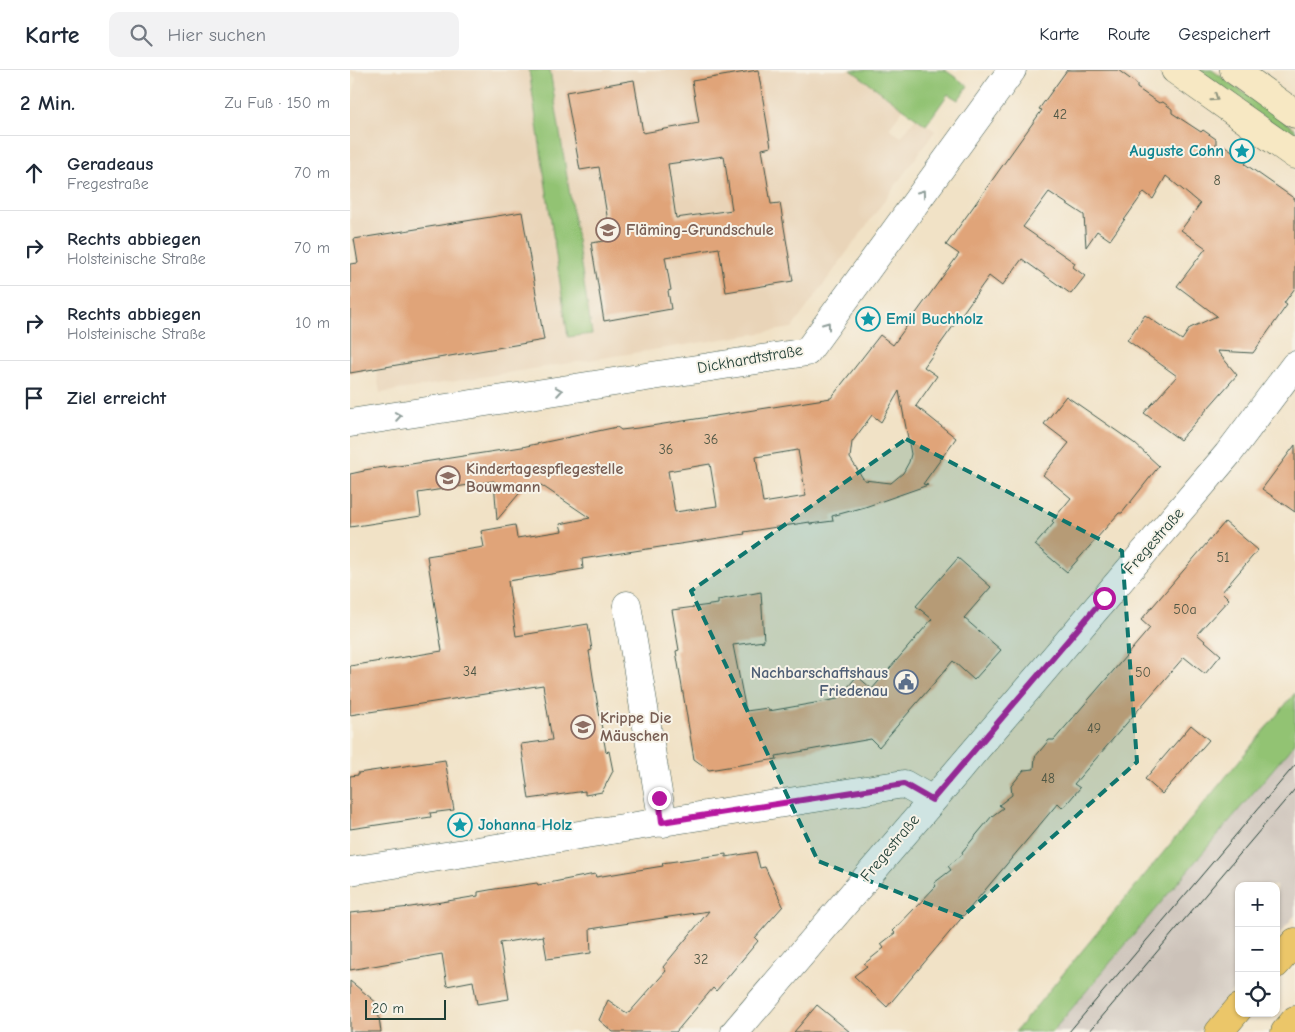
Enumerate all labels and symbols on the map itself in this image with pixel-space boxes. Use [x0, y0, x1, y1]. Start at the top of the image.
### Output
one-way arrow [1209, 92, 1219, 101]
house number: 42 [1053, 106, 1067, 123]
place icon: Auguste Cohn [1229, 138, 1255, 164]
place label: Auguste Cohn [1130, 142, 1224, 160]
house number: 8 [1213, 172, 1221, 189]
one-way arrow [916, 189, 925, 199]
school or university icon: Fläming-Grundschule [595, 217, 621, 243]
place label: Fläming-Grundschule [626, 221, 774, 239]
place icon: Emil Buchholz [855, 306, 881, 332]
place label: Emil Buchholz [886, 310, 983, 328]
one-way arrow [821, 321, 830, 331]
street label: Dickhardtstraße [696, 341, 804, 377]
one-way arrow [554, 386, 563, 396]
one-way arrow [394, 411, 403, 421]
house number: 36 [704, 431, 718, 448]
house number: 36 [659, 441, 673, 458]
place label: Kindertagespflegestelle Bouwmann [466, 460, 623, 496]
school or university icon: Kindertagespflegestelle Bouwmann [435, 465, 461, 491]
street label: Fregestraße [1120, 504, 1188, 578]
house number: 51 [1216, 549, 1230, 566]
route start [1093, 587, 1116, 610]
house number: 50a [1173, 601, 1197, 618]
house number: 34 [463, 663, 477, 680]
place label: Nachbarschaftshaus Friedenau [751, 664, 888, 700]
house number: 50 [1135, 664, 1151, 681]
public building icon: Nachbarschaftshaus Friedenau [893, 669, 919, 695]
place label: Krippe Die Mäuschen [600, 709, 671, 745]
school or university icon: Krippe Die Mäuschen [570, 714, 596, 740]
house number: 49 [1087, 720, 1101, 737]
house number: 48 [1041, 770, 1055, 787]
route end [648, 787, 671, 810]
street label: Fregestraße [857, 811, 923, 885]
place icon: Johanna Holz [447, 812, 473, 838]
place label: Johanna Holz [478, 816, 572, 834]
house number: 32 [694, 951, 708, 968]
scale bar [365, 997, 446, 1020]

